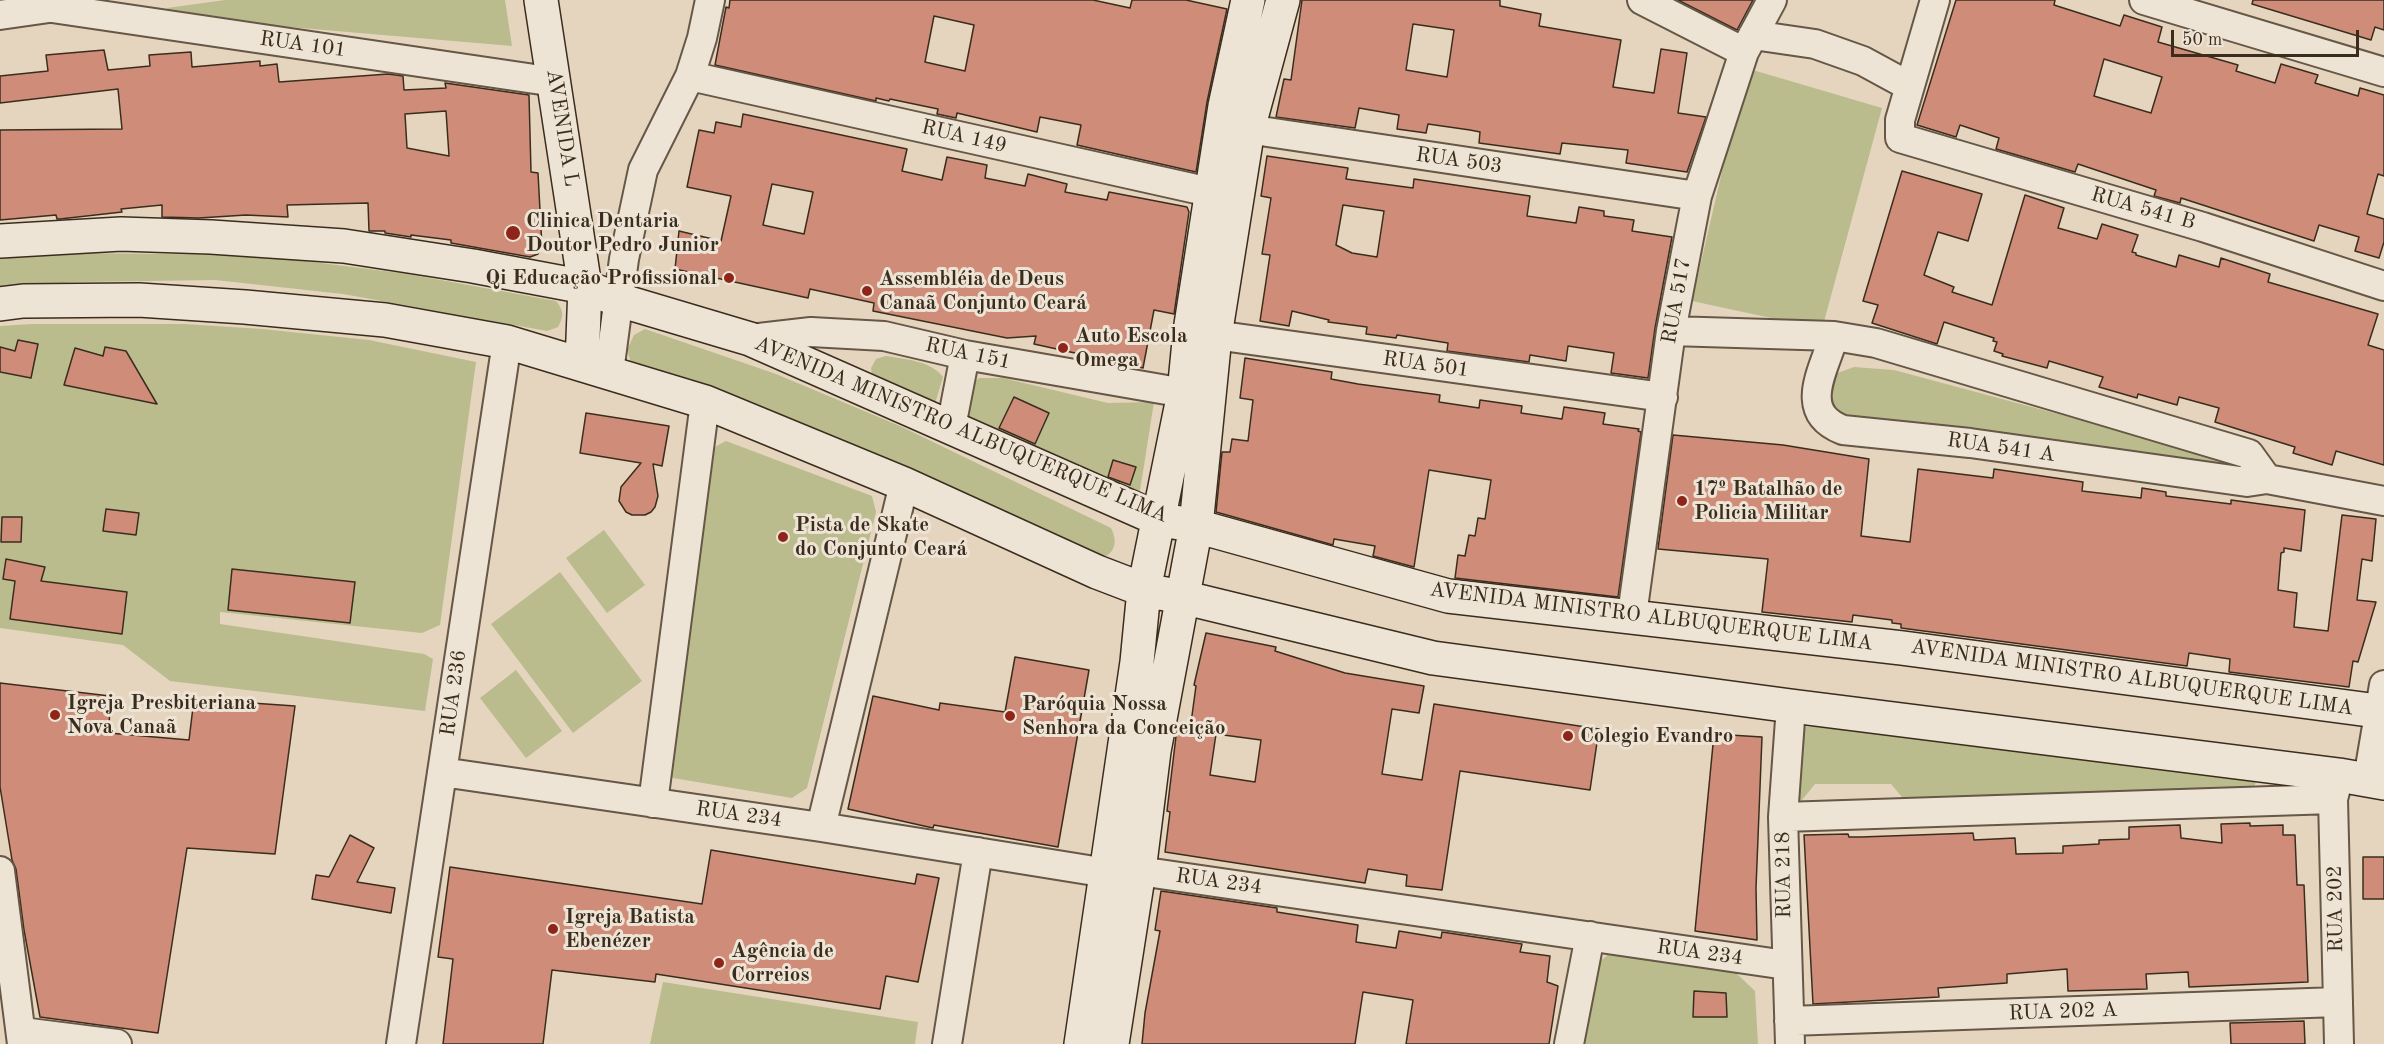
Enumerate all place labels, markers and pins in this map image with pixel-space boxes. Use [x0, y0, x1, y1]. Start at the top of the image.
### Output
place label: Clinica Dentaria Doutor Pedro Junior [526, 208, 719, 258]
marker: Clinica Dentaria Doutor Pedro Junior [504, 224, 522, 242]
place label: Qi Educação Profissional [485, 265, 717, 291]
place label: Assembléia de Deus Canaã Conjunto Ceará [879, 266, 1087, 316]
marker: Qi Educação Profissional [722, 271, 736, 285]
marker: Assembléia de Deus Canaã Conjunto Ceará [860, 284, 874, 298]
place label: Auto Escola Omega [1075, 323, 1188, 373]
marker: Auto Escola Omega [1056, 341, 1070, 355]
place label: 17º Batalhão de Policia Militar [1694, 476, 1843, 526]
marker: 17º Batalhão de Policia Militar [1675, 494, 1689, 508]
place label: Pista de Skate do Conjunto Ceará [795, 512, 967, 562]
marker: Pista de Skate do Conjunto Ceará [776, 530, 790, 544]
place label: Igreja Presbiteriana Nova Canaã [67, 690, 256, 740]
place label: Paróquia Nossa Senhora da Conceição [1022, 691, 1226, 741]
marker: Igreja Presbiteriana Nova Canaã [48, 708, 62, 722]
marker: Paróquia Nossa Senhora da Conceição [1003, 709, 1017, 723]
place label: Colegio Evandro [1580, 723, 1733, 749]
marker: Colegio Evandro [1561, 729, 1575, 743]
place label: Igreja Batista Ebenézer [565, 904, 695, 954]
marker: Igreja Batista Ebenézer [546, 922, 560, 936]
place label: Agência de Correios [731, 938, 834, 988]
marker: Agência de Correios [712, 956, 726, 970]

